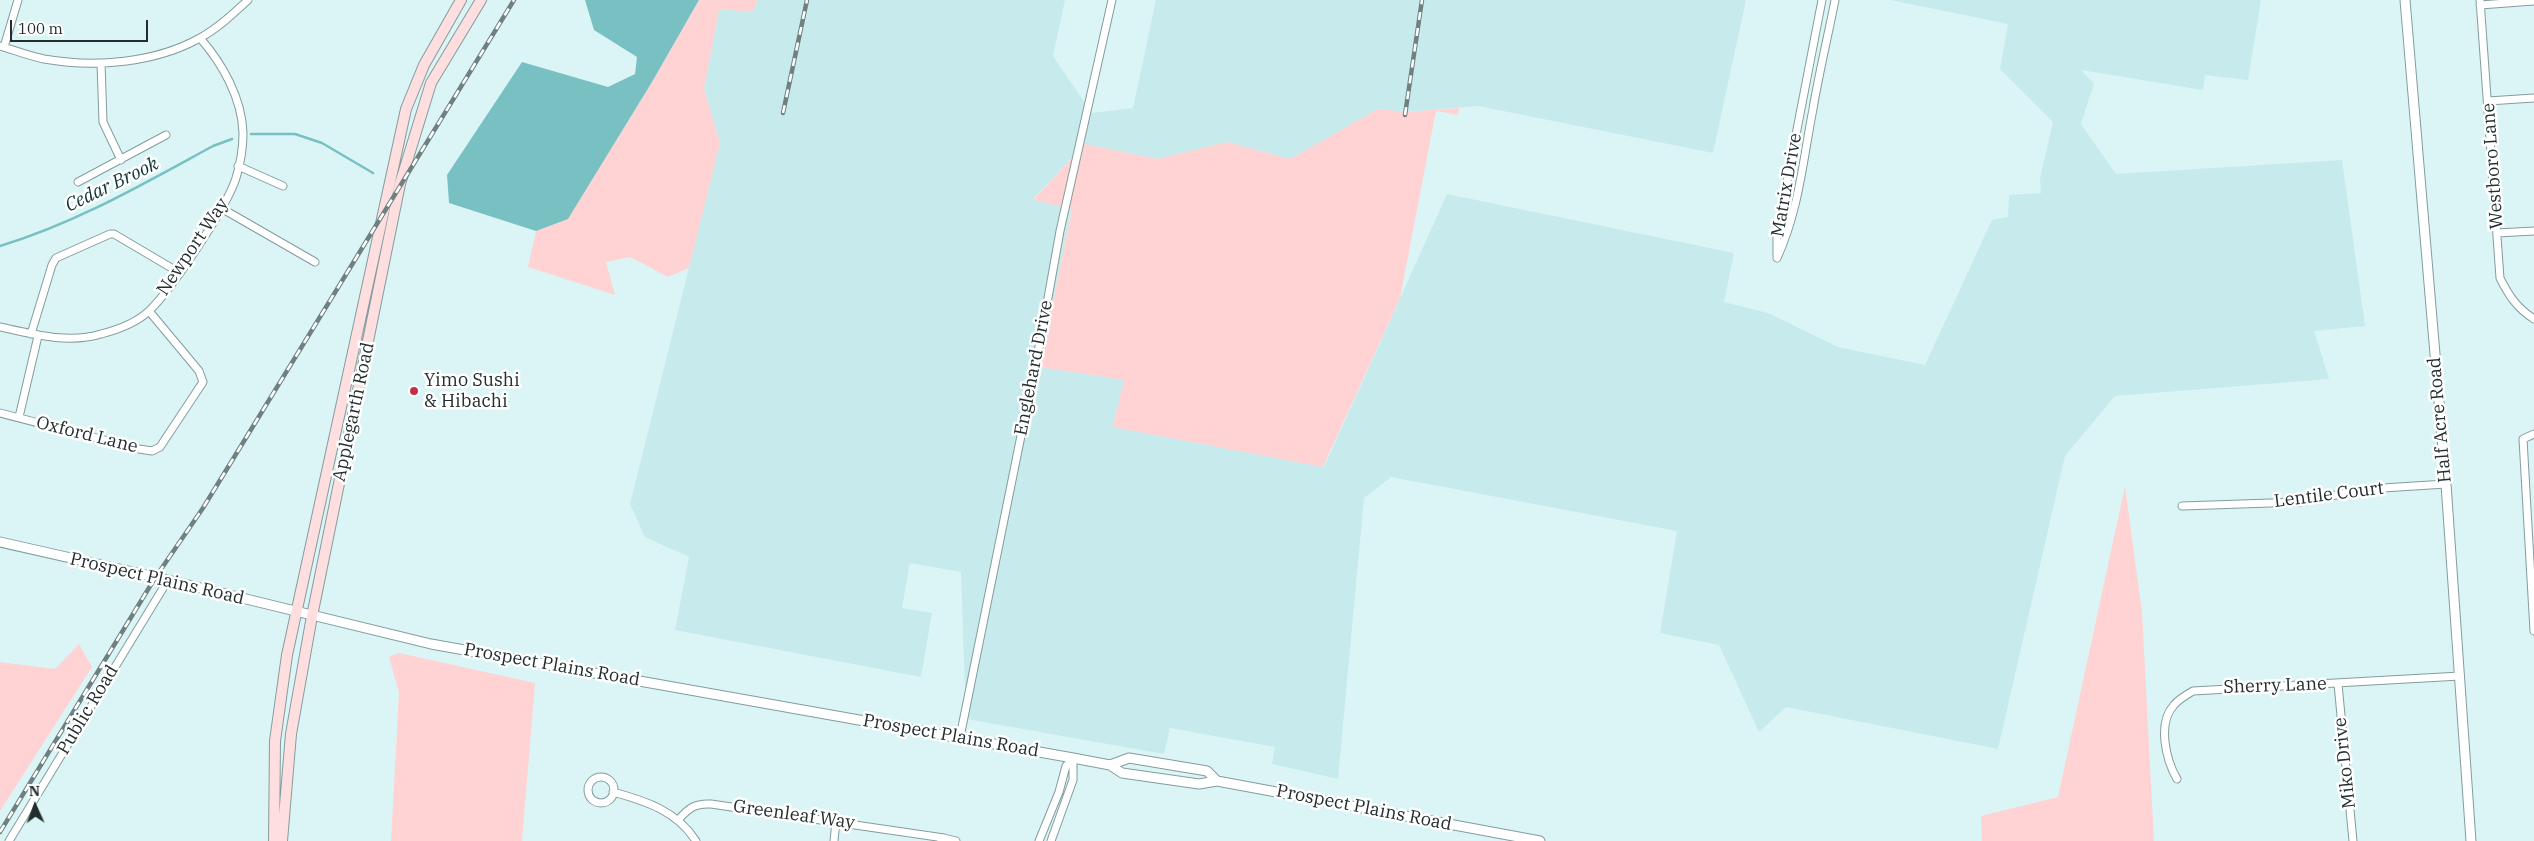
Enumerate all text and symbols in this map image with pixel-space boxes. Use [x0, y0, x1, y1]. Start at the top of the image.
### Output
scale bar [12, 10, 150, 42]
text: 100 m [18, 19, 63, 38]
street label: Westboro Lane [2478, 102, 2508, 230]
street label: Matrix Drive [1767, 131, 1807, 239]
water label: Cedar Brook [62, 153, 162, 217]
street label: Newport Way [152, 194, 234, 300]
street label: Englehard Drive [1010, 298, 1058, 438]
street label: Applegarth Road [329, 340, 379, 484]
street label: Half Acre Road [2424, 356, 2456, 484]
place label: Yimo Sushi & Hibachi [424, 370, 520, 412]
marker: Yimo Sushi & Hibachi [408, 385, 420, 397]
street label: Oxford Lane [34, 412, 140, 458]
street label: Lentile Court [2273, 478, 2385, 512]
street label: Prospect Plains Road [68, 548, 246, 610]
street label: Prospect Plains Road [462, 639, 642, 691]
street label: Public Road [53, 661, 123, 759]
street label: Sherry Lane [2223, 673, 2327, 699]
street label: Prospect Plains Road [861, 710, 1041, 762]
street label: Miko Drive [2329, 716, 2361, 810]
street label: Prospect Plains Road [1274, 780, 1454, 836]
north arrow [10, 781, 60, 831]
text: N [29, 782, 40, 800]
street label: Greenleaf Way [732, 796, 856, 834]

